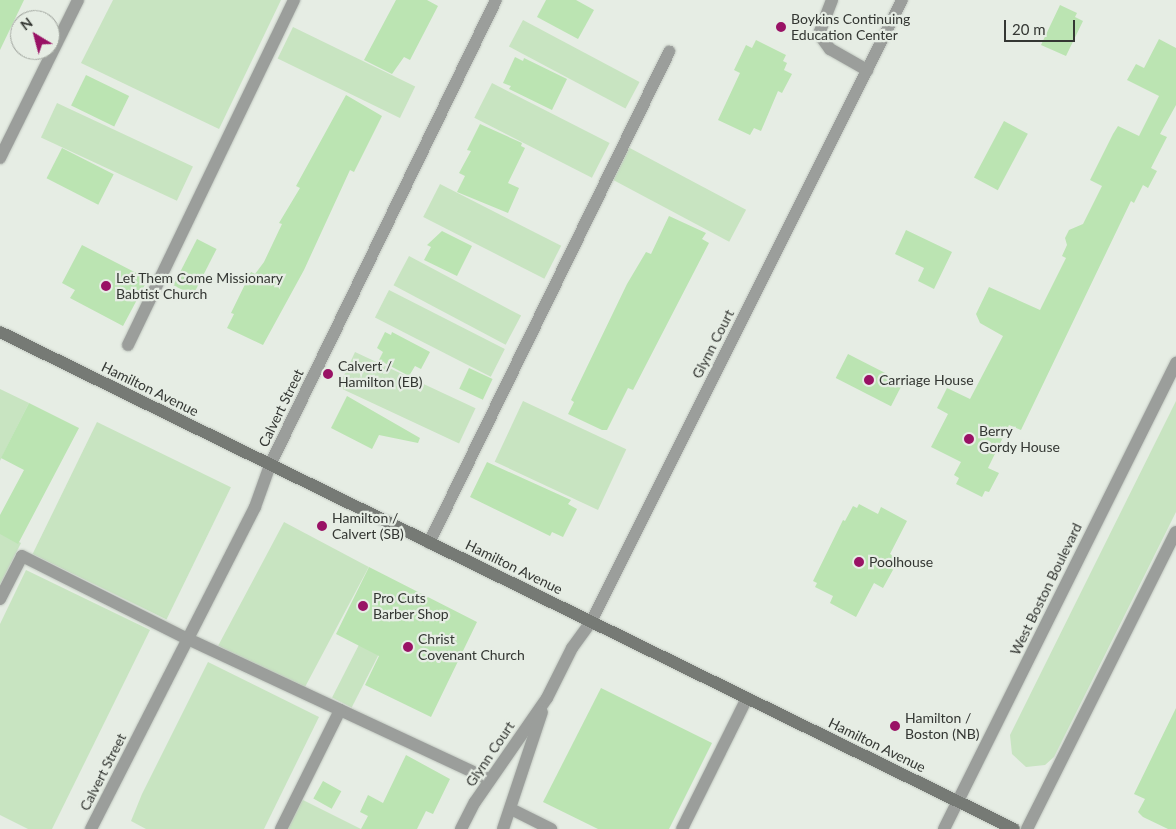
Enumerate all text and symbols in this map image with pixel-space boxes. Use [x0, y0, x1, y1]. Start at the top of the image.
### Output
north arrow [10, 10, 60, 60]
scale bar [1006, 10, 1077, 42]
place label: Boykins Continuing Education Center [791, 11, 910, 44]
text: N [17, 13, 36, 33]
text: 20 m [1012, 20, 1046, 38]
marker: Boykins Continuing Education Center [775, 21, 787, 33]
place label: Let Them Come Missionary Babtist Church [116, 270, 283, 302]
marker: Let Them Come Missionary Babtist Church [100, 280, 112, 292]
street label: Glynn Court [688, 307, 738, 381]
street label: Hamilton Avenue [99, 358, 201, 420]
place label: Calvert / Hamilton (EB) [338, 358, 423, 391]
street label: Calvert Street [255, 366, 307, 450]
marker: Calvert / Hamilton (EB) [322, 368, 334, 380]
place label: Carriage House [879, 372, 974, 388]
marker: Carriage House [863, 374, 875, 386]
place label: Berry Gordy House [979, 423, 1060, 456]
marker: Berry Gordy House [963, 433, 975, 445]
place label: Hamilton / Calvert (SB) [332, 510, 404, 542]
marker: Hamilton / Calvert (SB) [316, 520, 328, 532]
street label: West Boston Boulevard [1007, 520, 1085, 658]
street label: Hamilton Avenue [463, 536, 565, 598]
place label: Poolhouse [869, 554, 933, 570]
marker: Poolhouse [853, 556, 865, 568]
place label: Pro Cuts Barber Shop [373, 590, 449, 622]
marker: Pro Cuts Barber Shop [357, 600, 369, 612]
place label: Christ Covenant Church [418, 631, 525, 664]
marker: Christ Covenant Church [402, 641, 414, 653]
place label: Hamilton / Boston (NB) [905, 710, 979, 742]
street label: Hamilton Avenue [826, 714, 928, 776]
street label: Glynn Court [462, 718, 518, 790]
marker: Hamilton / Boston (NB) [889, 720, 901, 732]
street label: Calvert Street [76, 730, 130, 814]

